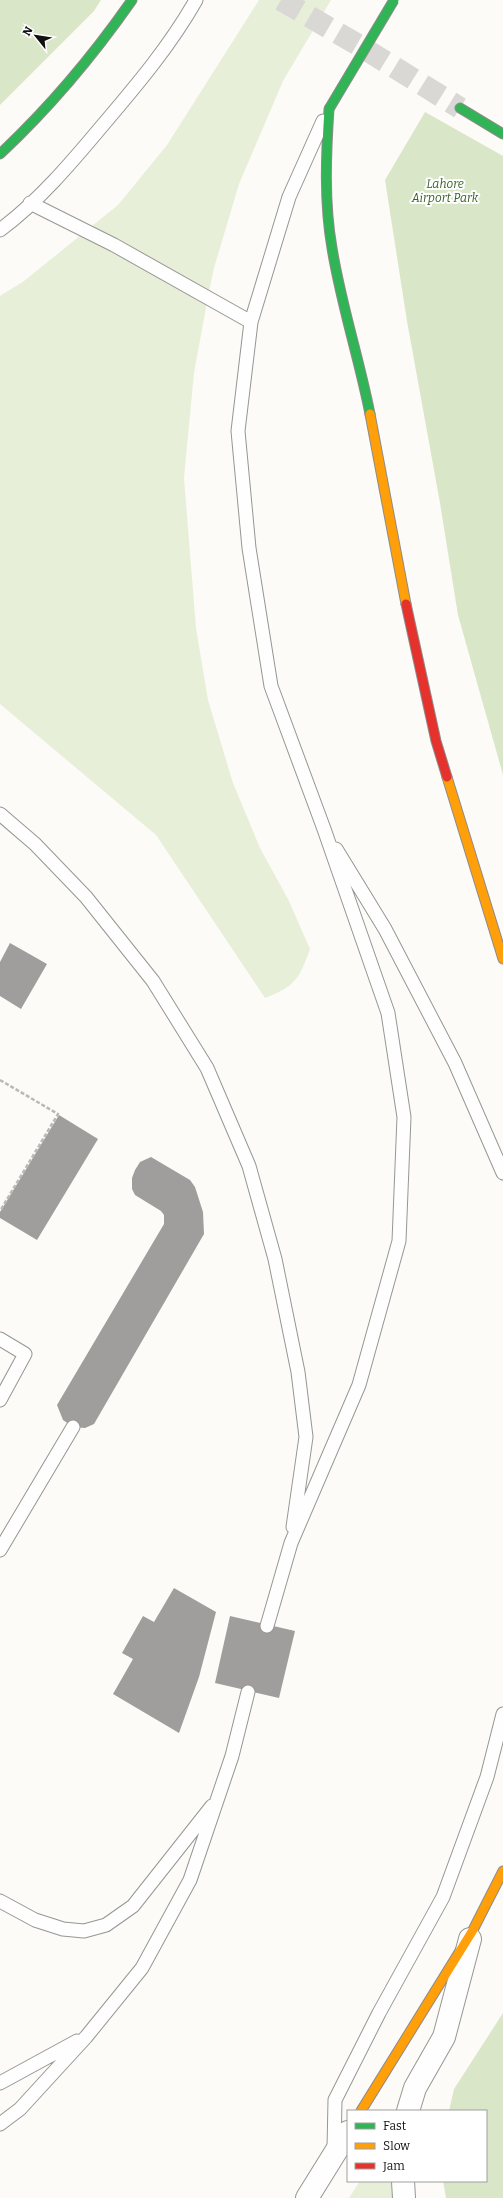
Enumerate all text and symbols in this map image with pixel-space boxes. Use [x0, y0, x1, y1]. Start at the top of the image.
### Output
north arrow [16, 16, 56, 56]
text: N [20, 24, 36, 38]
park label: Lahore Airport Park [411, 177, 479, 205]
legend [347, 2110, 487, 2182]
text: Fast [383, 2119, 407, 2133]
text: Slow [383, 2139, 410, 2153]
text: Jam [382, 2159, 405, 2173]

